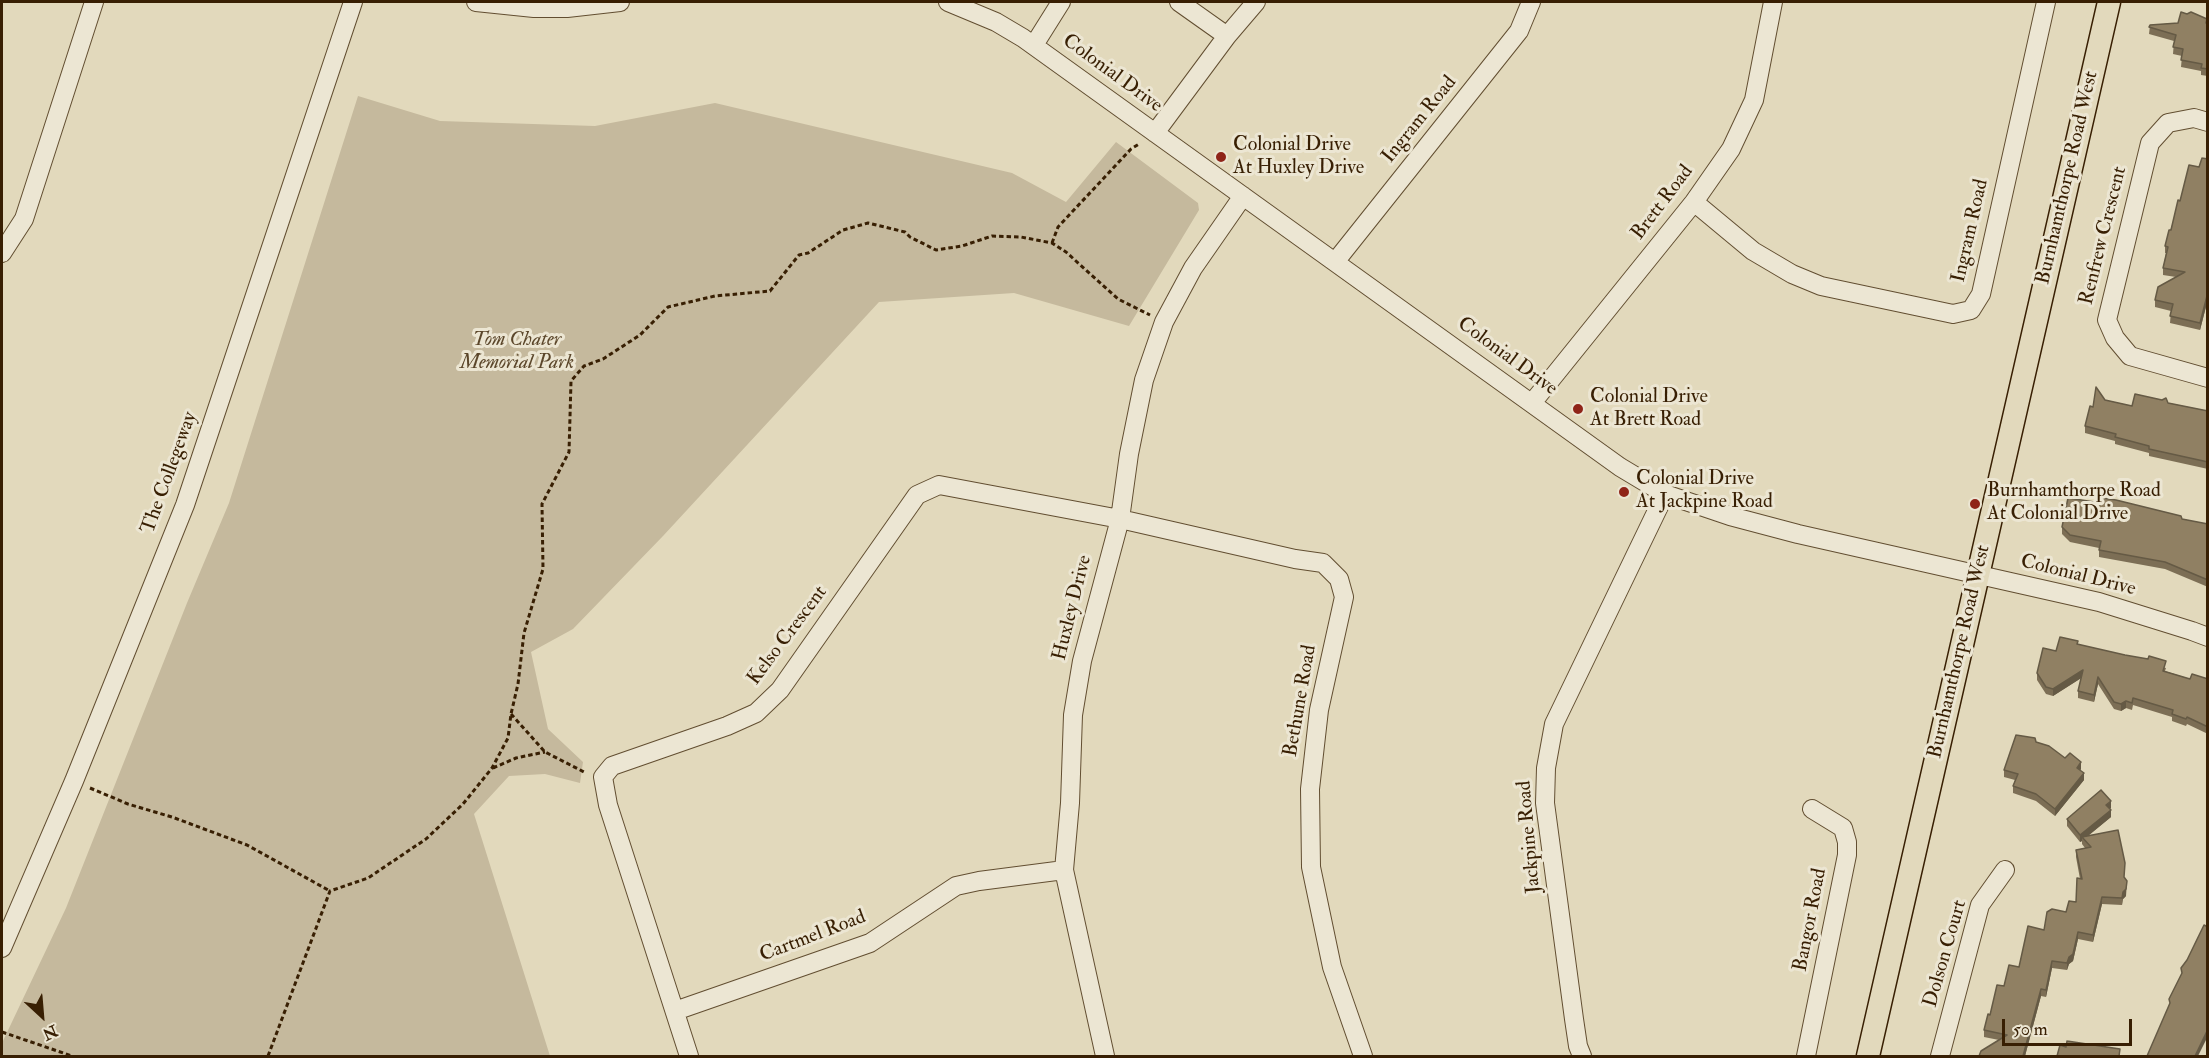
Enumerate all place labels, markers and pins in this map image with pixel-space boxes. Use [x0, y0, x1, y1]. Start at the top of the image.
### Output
place label: Colonial Drive At Huxley Drive [1233, 134, 1364, 181]
marker: Colonial Drive At Huxley Drive [1214, 150, 1228, 164]
place label: Colonial Drive At Brett Road [1590, 386, 1708, 433]
marker: Colonial Drive At Brett Road [1571, 402, 1585, 416]
place label: Colonial Drive At Jackpine Road [1636, 468, 1773, 515]
place label: Burnhamthorpe Road At Colonial Drive [1987, 480, 2161, 527]
marker: Colonial Drive At Jackpine Road [1617, 485, 1631, 499]
marker: Burnhamthorpe Road At Colonial Drive [1968, 497, 1982, 511]

